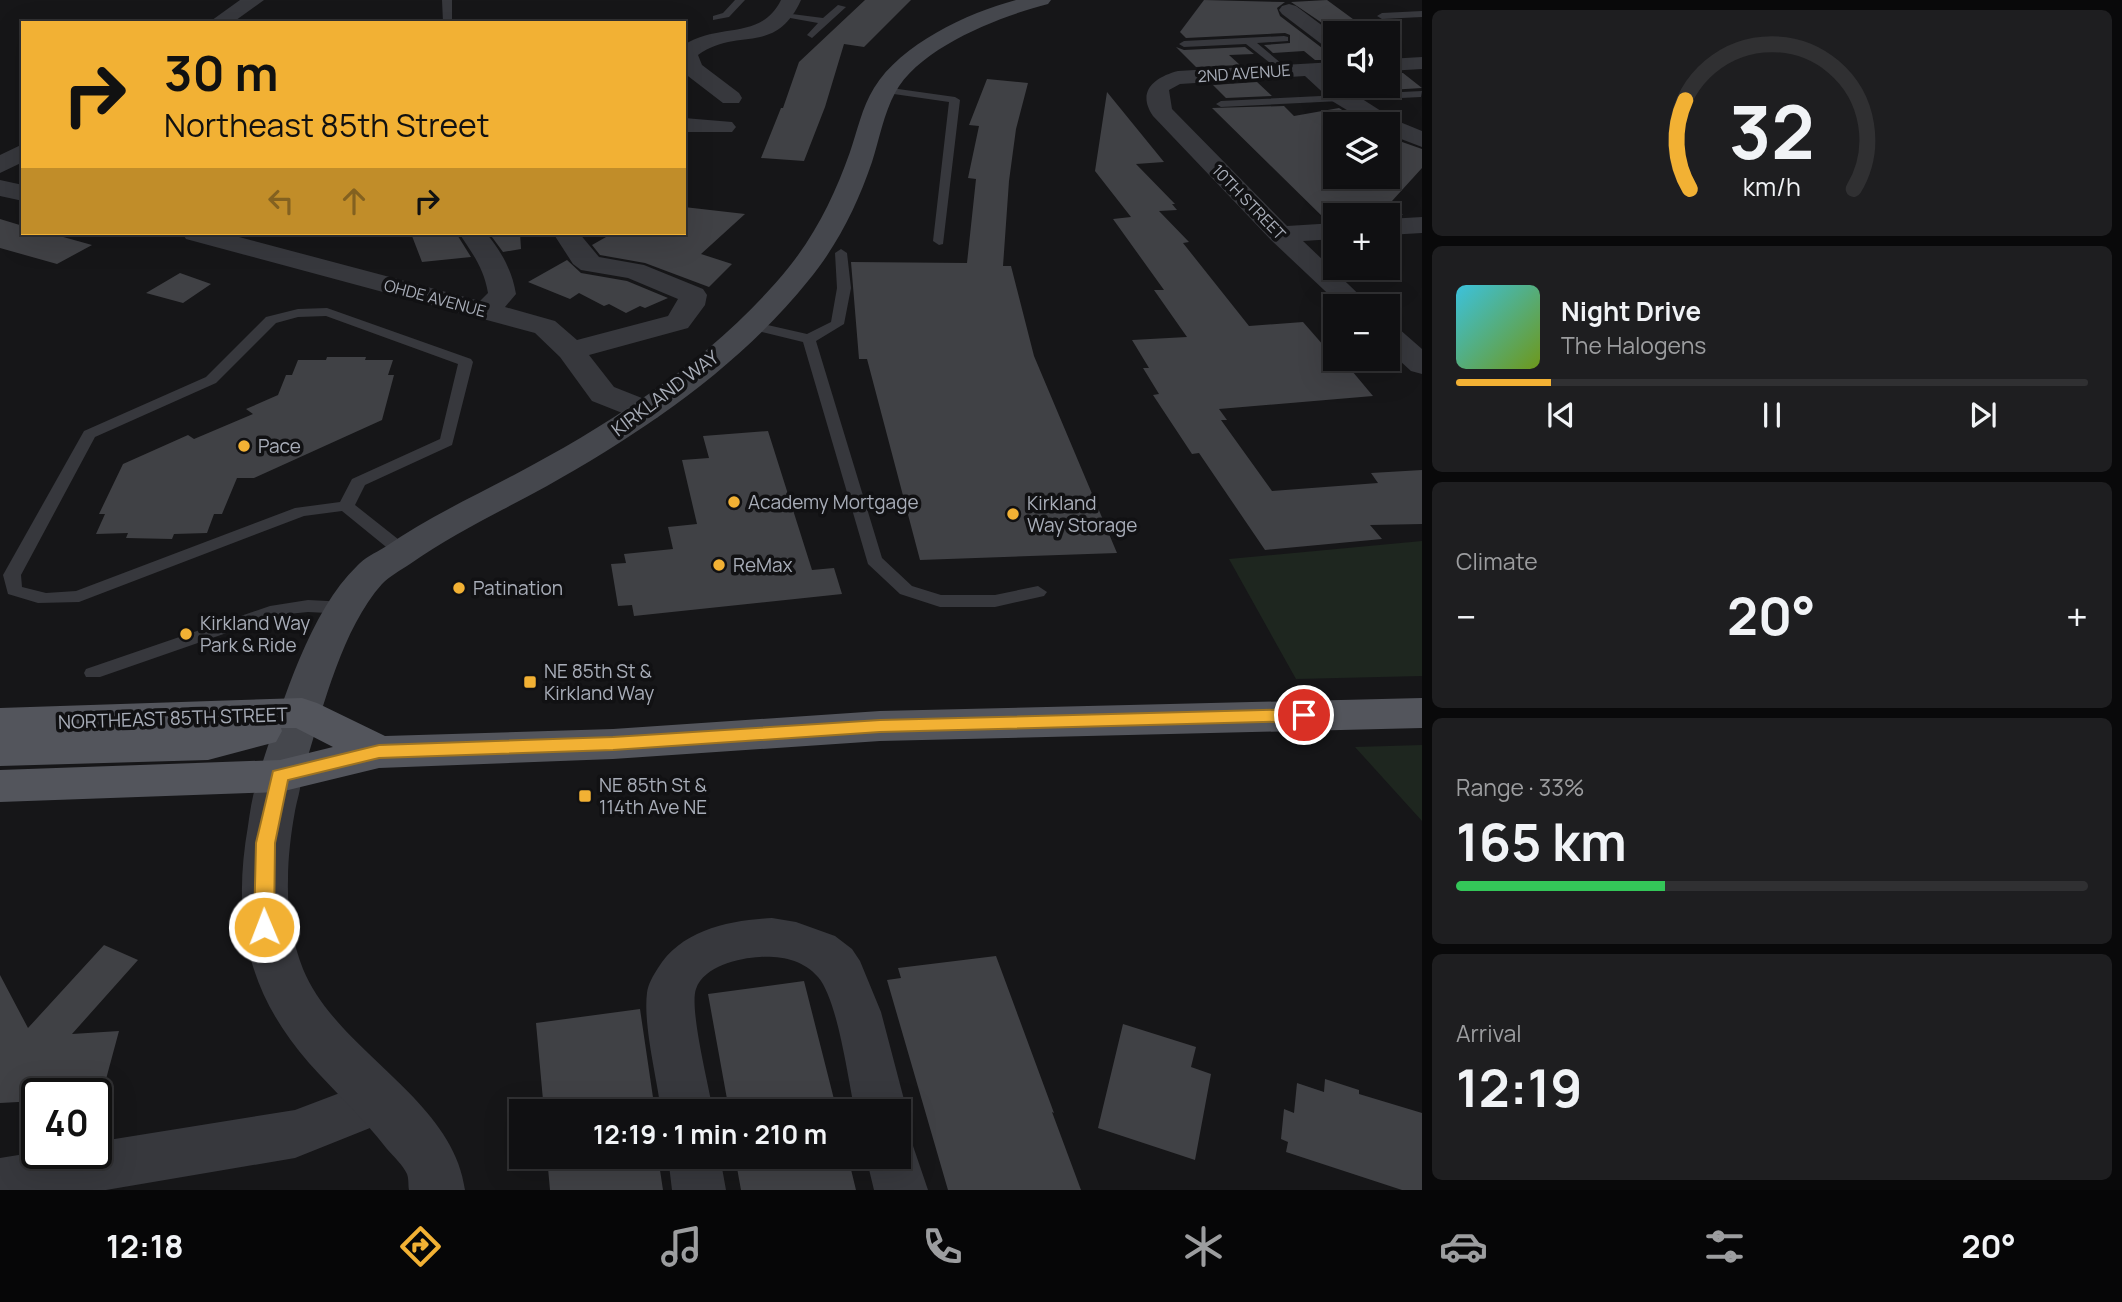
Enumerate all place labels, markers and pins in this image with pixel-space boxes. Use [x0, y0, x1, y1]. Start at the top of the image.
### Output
place label: Pace [258, 433, 301, 459]
marker: Pace [236, 438, 252, 454]
place label: Academy Mortgage [748, 489, 919, 515]
place label: Kirkland Way Storage [1027, 490, 1137, 538]
marker: Academy Mortgage [726, 494, 742, 510]
marker: Kirkland Way Storage [1005, 506, 1021, 522]
place label: ReMax [733, 552, 793, 578]
marker: ReMax [711, 557, 727, 573]
place label: Patination [473, 575, 563, 601]
marker: Patination [451, 580, 467, 596]
place label: Kirkland Way Park & Ride [200, 610, 310, 658]
marker: Kirkland Way Park & Ride [178, 626, 194, 642]
place label: NE 85th St & Kirkland Way [544, 658, 654, 706]
marker: NE 85th St & Kirkland Way [522, 674, 538, 690]
pin [1274, 685, 1334, 745]
place label: NE 85th St & 114th Ave NE [599, 772, 707, 820]
marker: NE 85th St & 114th Ave NE [577, 788, 593, 804]

